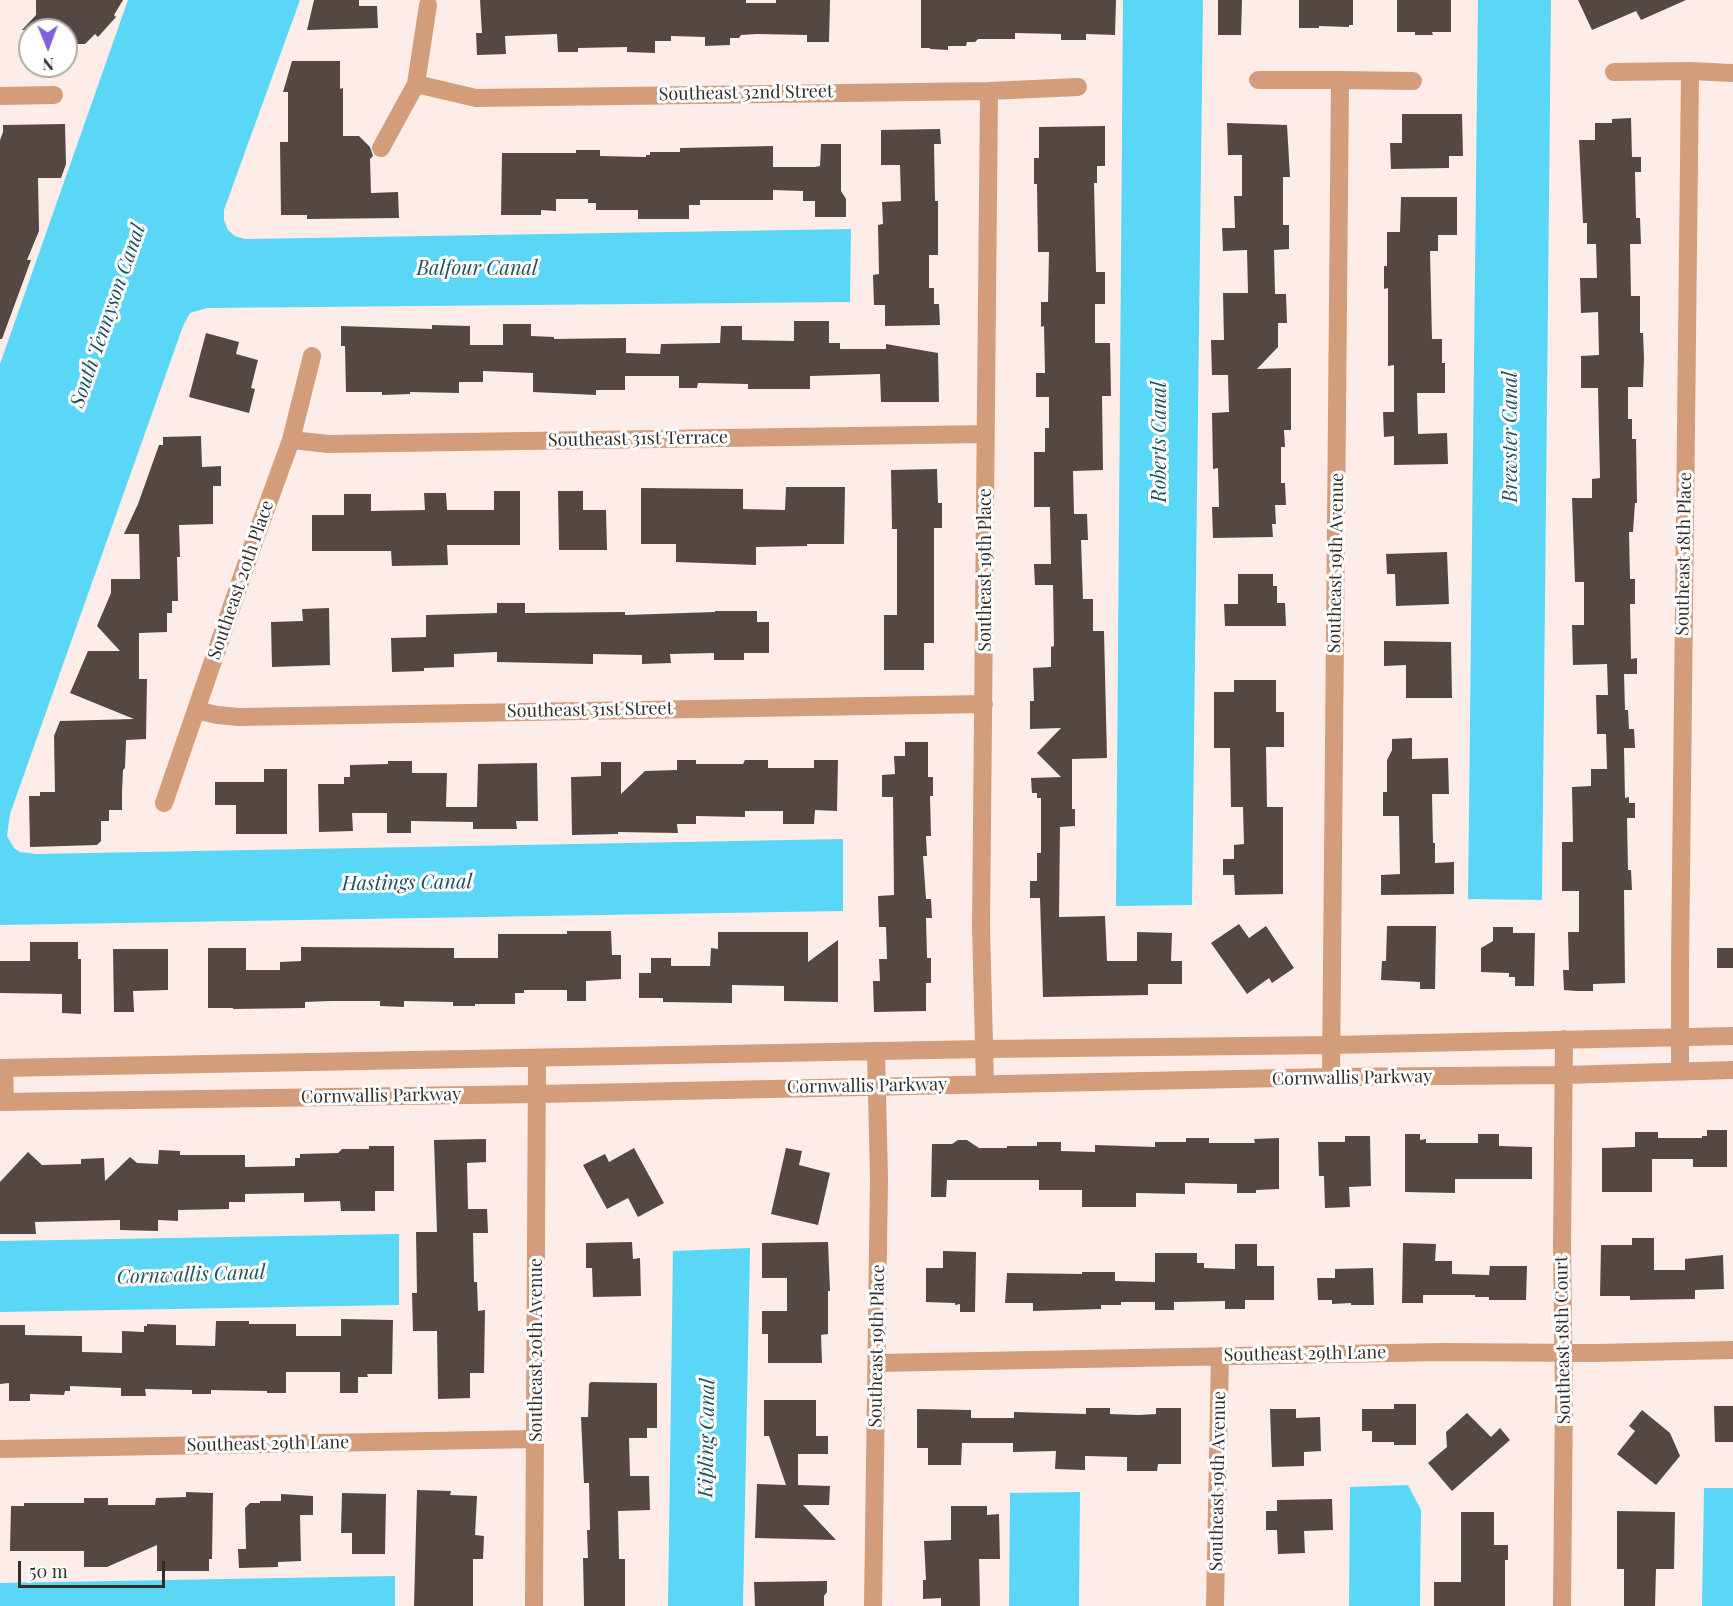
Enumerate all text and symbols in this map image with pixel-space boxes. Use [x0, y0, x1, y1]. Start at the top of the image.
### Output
north arrow [18, 18, 78, 78]
text: N [42, 54, 54, 75]
street label: Southeast 32nd Street [658, 81, 834, 105]
water label: South Tennyson Canal [65, 221, 151, 411]
water label: Balfour Canal [416, 257, 538, 281]
water label: Brewster Canal [1499, 372, 1523, 502]
water label: Roberts Canal [1148, 381, 1172, 503]
street label: Southeast 31st Terrace [548, 427, 728, 451]
street label: Southeast 18th Place [1672, 472, 1696, 636]
street label: Southeast 19th Avenue [1324, 473, 1348, 653]
street label: Southeast 19th Place [974, 488, 996, 652]
street label: Southeast 20th Place [204, 497, 278, 663]
street label: Southeast 31st Street [507, 698, 673, 722]
water label: Hastings Canal [342, 870, 472, 896]
street label: Cornwallis Parkway [1272, 1066, 1432, 1090]
street label: Cornwallis Parkway [787, 1074, 947, 1098]
street label: Cornwallis Parkway [301, 1084, 461, 1108]
street label: Southeast 18th Court [1551, 1256, 1575, 1424]
street label: Southeast 20th Avenue [525, 1258, 547, 1442]
water label: Cornwallis Canal [116, 1260, 266, 1290]
street label: Southeast 19th Place [865, 1264, 889, 1428]
street label: Southeast 29th Lane [1224, 1342, 1386, 1366]
water label: Kipling Canal [694, 1378, 720, 1498]
street label: Southeast 19th Avenue [1206, 1391, 1230, 1571]
street label: Southeast 29th Lane [187, 1432, 349, 1456]
scale bar [21, 1549, 168, 1587]
text: 50 m [29, 1559, 68, 1583]

